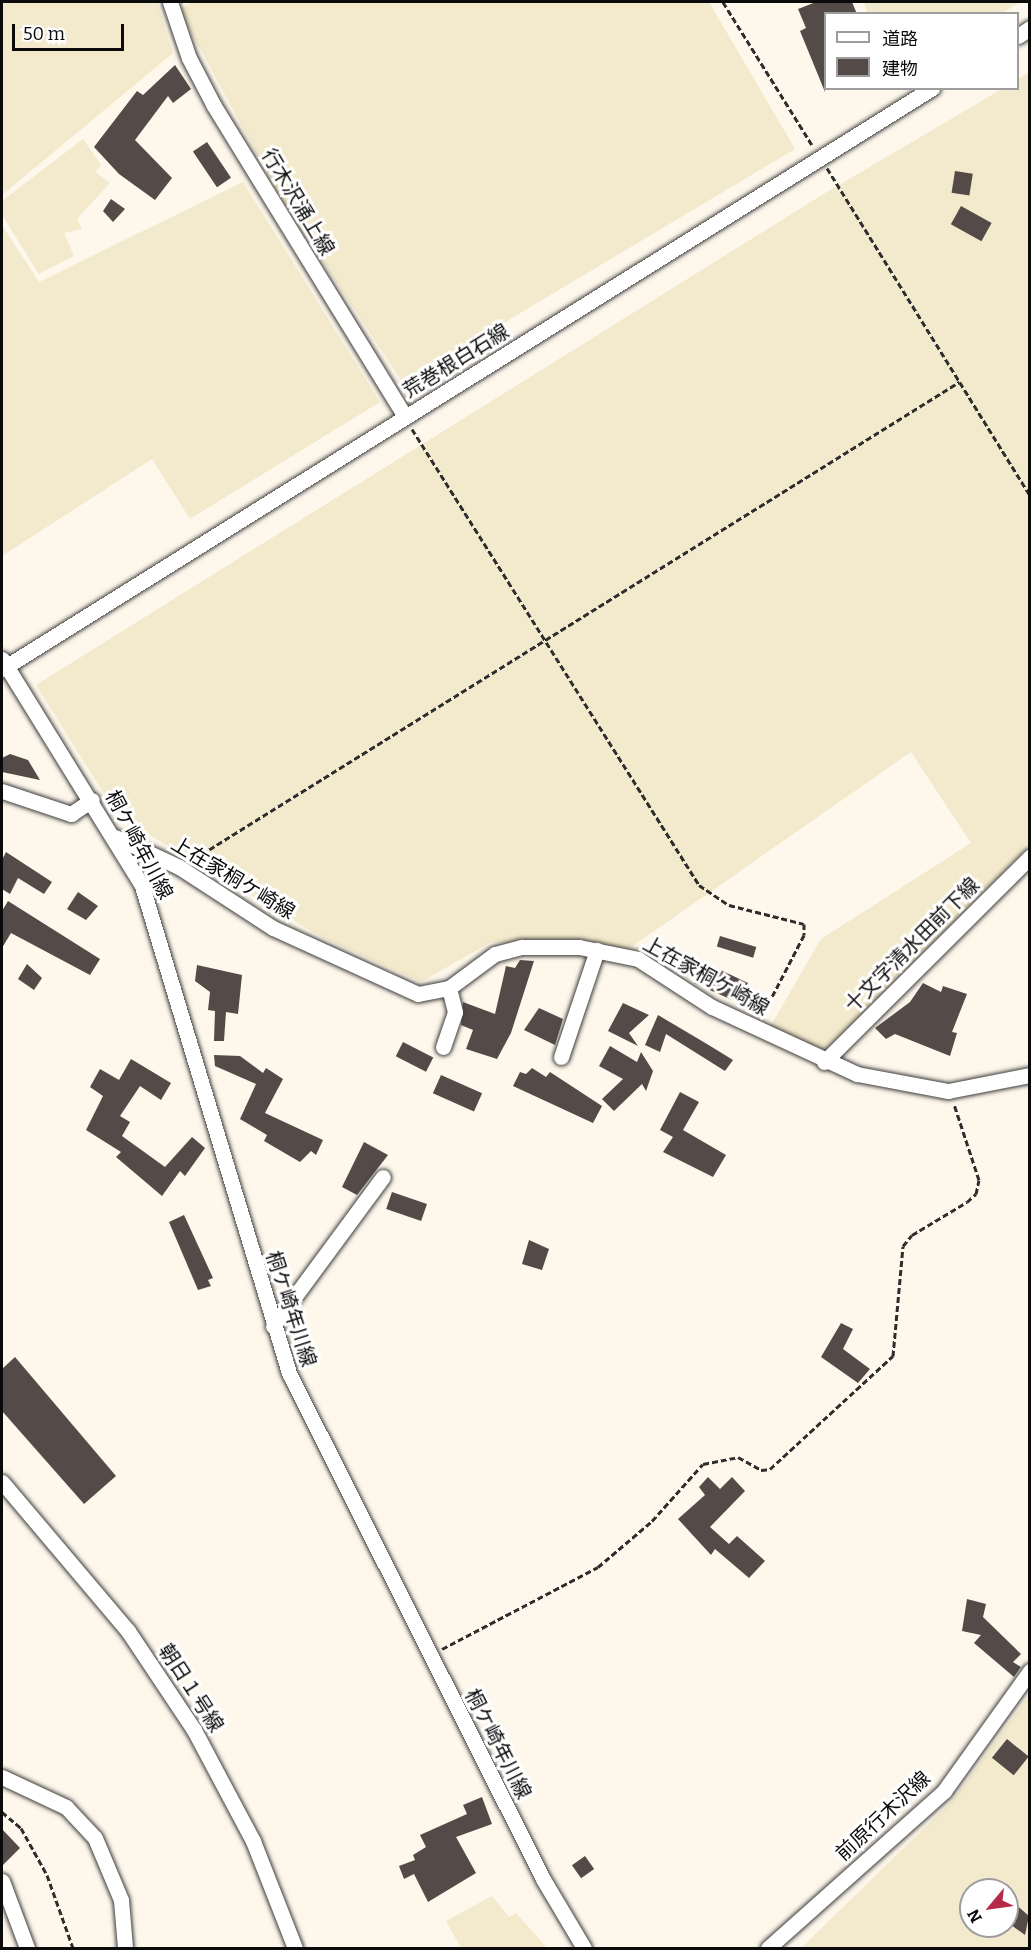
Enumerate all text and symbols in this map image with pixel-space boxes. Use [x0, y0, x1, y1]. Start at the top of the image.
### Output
scale bar [15, 12, 128, 50]
legend [824, 12, 1019, 90]
text: 50 m [23, 23, 65, 45]
text: 道路 [882, 28, 918, 50]
text: 建物 [882, 58, 918, 80]
street label: 行木沢涌上線 [257, 144, 339, 260]
street label: 荒巻根白石線 [399, 319, 513, 403]
street label: 桐ケ崎年川線 [100, 786, 178, 904]
street label: 上在家桐ケ崎線 [167, 832, 299, 924]
street label: 十文字清水田前下線 [840, 873, 984, 1017]
street label: 上在家桐ケ崎線 [639, 932, 773, 1020]
street label: 桐ケ崎年川線 [261, 1248, 321, 1370]
street label: 朝日１号線 [154, 1640, 228, 1736]
street label: 桐ケ崎年川線 [460, 1685, 536, 1803]
street label: 前原行木沢線 [831, 1766, 935, 1866]
north arrow [959, 1878, 1019, 1938]
text: N [963, 1906, 986, 1926]

